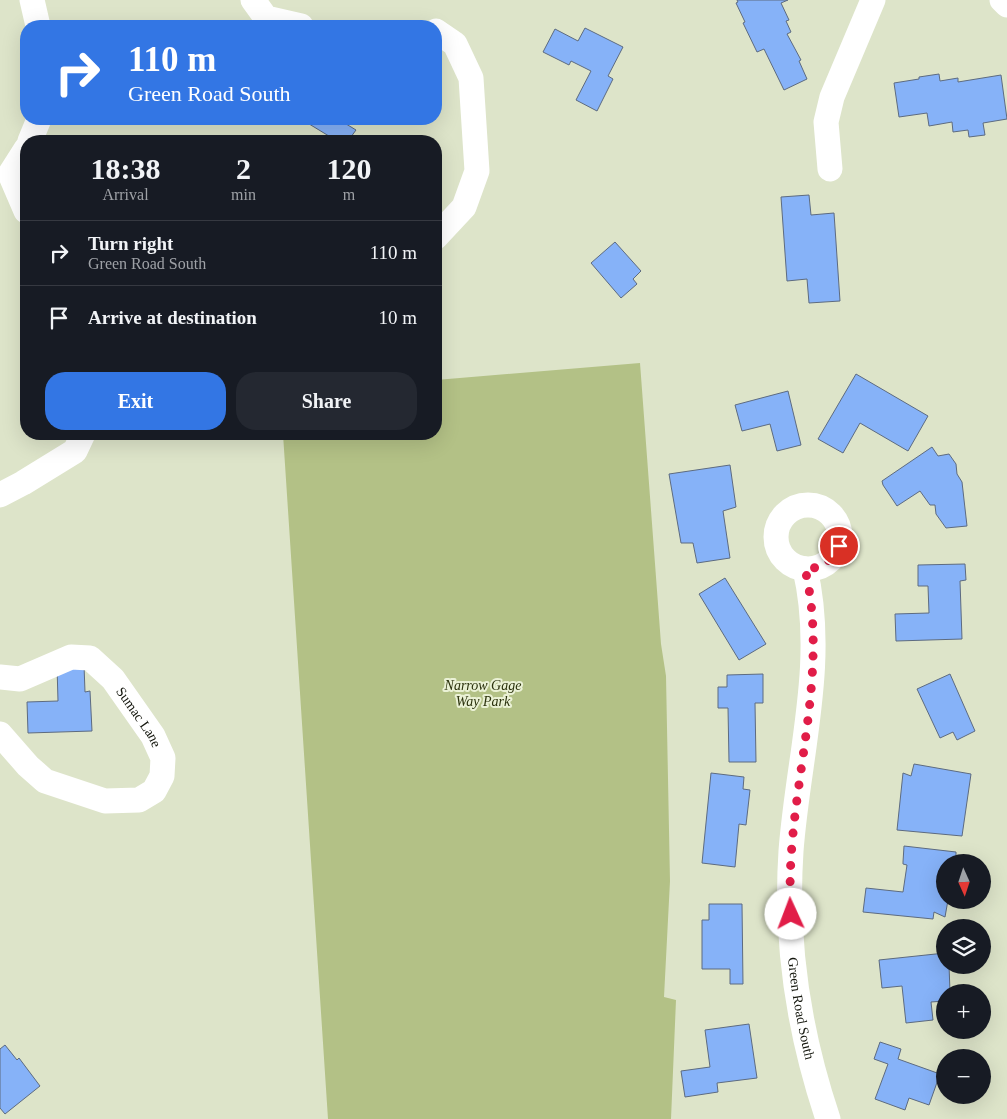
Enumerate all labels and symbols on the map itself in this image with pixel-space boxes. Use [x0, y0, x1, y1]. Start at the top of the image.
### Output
pin [818, 525, 860, 567]
park label: Narrow Gage Way Park [444, 678, 521, 709]
street label: Sumac Lane [113, 684, 164, 750]
north arrow [936, 854, 991, 909]
position arrow [764, 887, 816, 939]
street label: Green Road South [785, 956, 817, 1061]

